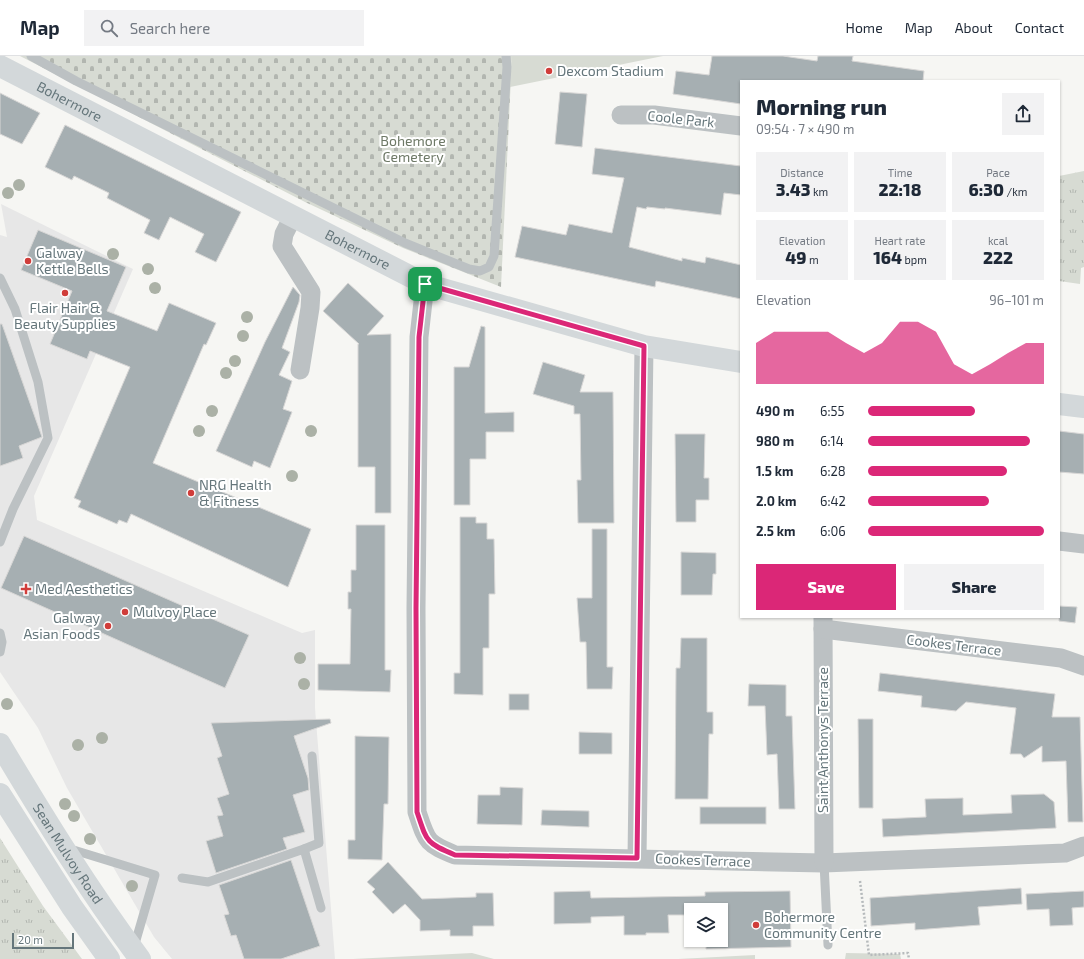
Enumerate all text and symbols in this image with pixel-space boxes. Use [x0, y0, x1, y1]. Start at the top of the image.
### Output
search box [84, 10, 364, 46]
text: Map [20, 16, 60, 39]
icon: search [98, 17, 120, 39]
text: Search here [130, 19, 210, 37]
text: Home [846, 19, 883, 36]
text: Map [905, 19, 933, 36]
text: About [955, 19, 993, 36]
text: Contact [1015, 19, 1064, 36]
place label: Dexcom Stadium [557, 62, 664, 79]
marker: Dexcom Stadium [544, 66, 554, 76]
street label: Bohermore [34, 77, 105, 125]
text: Morning run [756, 93, 887, 119]
button: share [1002, 93, 1044, 135]
street label: Coole Park [647, 107, 715, 130]
text: 09:54 · 7 × 490 m [756, 121, 854, 137]
park label: Bohemore Cemetery [380, 132, 446, 165]
text: Distance [780, 166, 824, 179]
text: Time [888, 166, 912, 179]
text: Pace [986, 166, 1010, 179]
text: 3.43 [776, 179, 811, 199]
text: 22:18 [878, 179, 922, 199]
text: 6:30 [969, 179, 1004, 199]
text: km [811, 185, 828, 198]
text: /km [1004, 185, 1027, 198]
street label: Bohermore [322, 225, 393, 273]
text: Elevation [779, 234, 825, 247]
text: Heart rate [875, 234, 925, 247]
text: kcal [988, 234, 1008, 247]
place label: Galway Kettle Bells [36, 244, 109, 277]
text: 49 [785, 247, 807, 267]
text: 164 [873, 247, 902, 267]
text: 222 [983, 247, 1013, 267]
text: m [807, 253, 819, 266]
text: bpm [902, 253, 927, 266]
marker: Galway Kettle Bells [23, 256, 33, 266]
pin [408, 267, 442, 301]
icon: arrive [414, 273, 436, 295]
marker: Flair Hair & Beauty Supplies [60, 288, 70, 298]
text: Elevation [756, 292, 811, 308]
text: 96–101 m [989, 292, 1044, 308]
place label: Flair Hair & Beauty Supplies [14, 299, 116, 332]
text: 490 m [756, 403, 794, 419]
text: 6:55 [820, 403, 844, 419]
text: 980 m [756, 433, 794, 449]
text: 6:14 [820, 433, 844, 449]
text: 1.5 km [756, 463, 794, 479]
text: 6:28 [820, 463, 846, 479]
place label: NRG Health & Fitness [199, 476, 272, 509]
marker: NRG Health & Fitness [186, 488, 196, 498]
text: 2.0 km [756, 493, 796, 509]
text: 6:42 [820, 493, 846, 509]
text: 2.5 km [756, 523, 795, 539]
text: 6:06 [820, 523, 846, 539]
button: Save [756, 564, 896, 610]
button: Share [904, 564, 1044, 610]
place label: Med Aesthetics [35, 580, 133, 597]
marker: Med Aesthetics [20, 583, 32, 595]
place label: Mulvoy Place [133, 603, 217, 620]
marker: Mulvoy Place [120, 607, 130, 617]
place label: Galway Asian Foods [23, 609, 101, 642]
marker: Galway Asian Foods [103, 621, 113, 631]
street label: Cookes Terrace [906, 630, 1002, 659]
street label: Saint Anthonys Terrace [814, 667, 831, 813]
street label: Sean Mulvoy Road [30, 800, 107, 907]
street label: Cookes Terrace [655, 849, 751, 870]
map controls [684, 903, 728, 947]
button: layers [684, 903, 728, 947]
place label: Bohermore Community Centre [764, 908, 882, 941]
marker: Bohermore Community Centre [751, 920, 761, 930]
scale bar [12, 931, 74, 950]
text: 20 m [18, 933, 43, 946]

